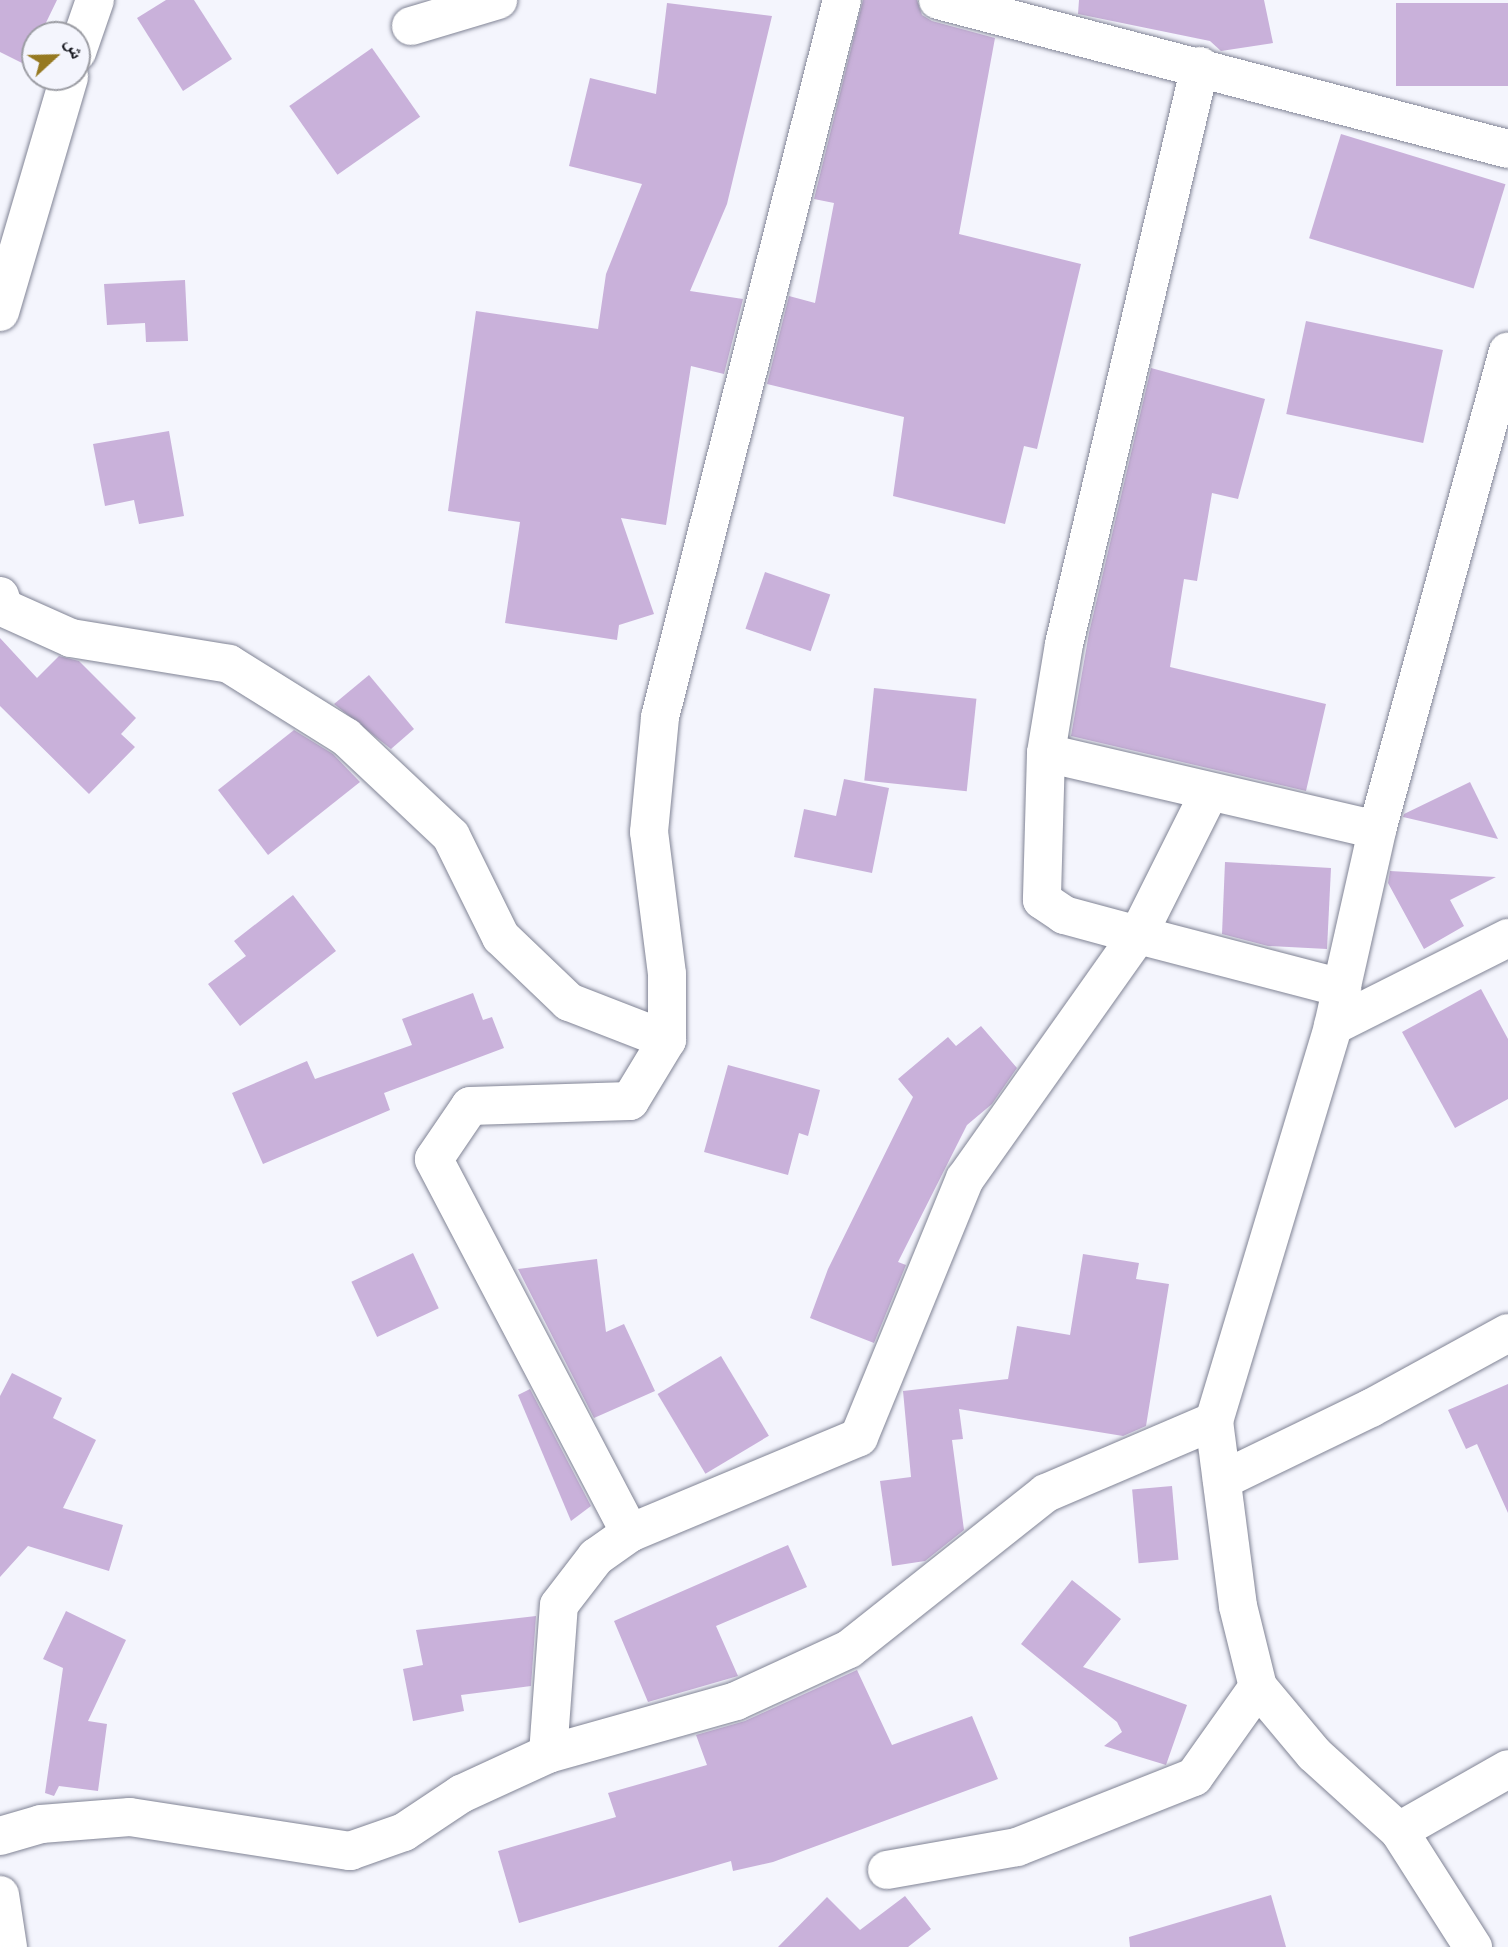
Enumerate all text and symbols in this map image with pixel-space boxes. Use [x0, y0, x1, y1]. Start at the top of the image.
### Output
north arrow [21, 21, 91, 91]
text: ش [61, 36, 87, 62]

